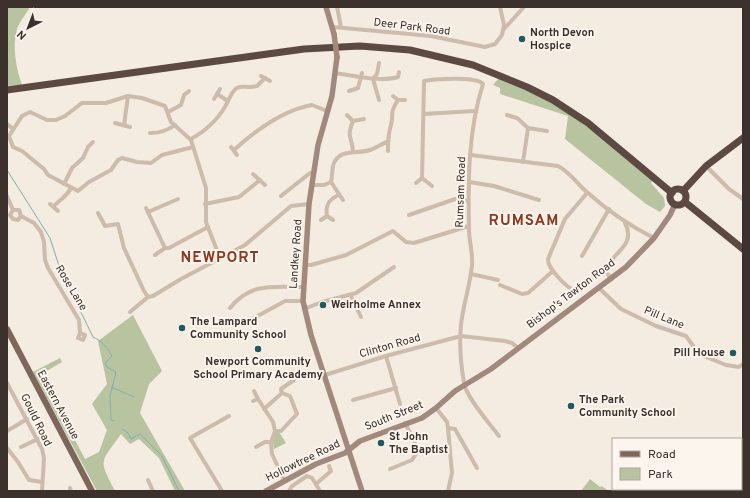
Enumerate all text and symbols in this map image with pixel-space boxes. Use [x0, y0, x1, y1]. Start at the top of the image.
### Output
north arrow [8, 8, 48, 48]
street label: Deer Park Road [373, 15, 451, 39]
place label: North Devon Hospice [530, 26, 594, 53]
text: N [14, 27, 30, 43]
marker: North Devon Hospice [517, 34, 527, 44]
street label: Rumsam Road [453, 156, 469, 228]
district label: RUMSAM [489, 212, 559, 231]
street label: Landkey Road [287, 219, 305, 289]
district label: NEWPORT [180, 249, 260, 268]
street label: Bishop's Tawton Road [524, 256, 618, 332]
street label: Rose Lane [52, 263, 90, 314]
place label: Weirholme Annex [331, 298, 422, 312]
marker: Weirholme Annex [318, 300, 328, 310]
street label: Pill Lane [642, 304, 686, 332]
place label: The Lampard Community School [190, 315, 287, 342]
marker: The Lampard Community School [177, 323, 187, 333]
street label: Clinton Road [358, 331, 422, 361]
marker: Newport Community School Primary Academy [253, 344, 263, 354]
place label: Pill House [674, 346, 725, 360]
marker: Pill House [728, 348, 738, 358]
place label: Newport Community School Primary Academy [193, 355, 323, 382]
street label: Eastern Avenue [34, 368, 82, 442]
street label: Gould Road [17, 391, 55, 449]
place label: The Park Community School [579, 393, 676, 420]
street label: South Street [363, 398, 425, 434]
marker: The Park Community School [566, 401, 576, 411]
place label: St John The Baptist [389, 430, 448, 457]
street label: Hollowtree Road [263, 437, 343, 485]
marker: St John The Baptist [376, 438, 386, 448]
legend [612, 438, 742, 490]
text: Road [648, 447, 676, 463]
text: Park [648, 467, 673, 483]

